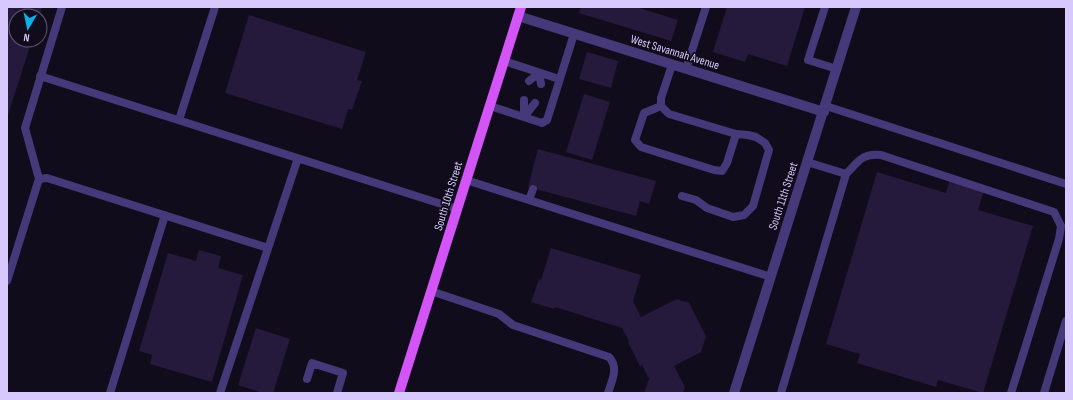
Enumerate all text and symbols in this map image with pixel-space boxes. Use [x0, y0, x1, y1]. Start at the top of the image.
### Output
north arrow [8, 8, 48, 48]
text: N [22, 30, 30, 44]
street label: West Savannah Avenue [629, 32, 721, 73]
street label: South 10th Street [431, 159, 466, 232]
street label: South 11th Street [765, 160, 802, 232]

